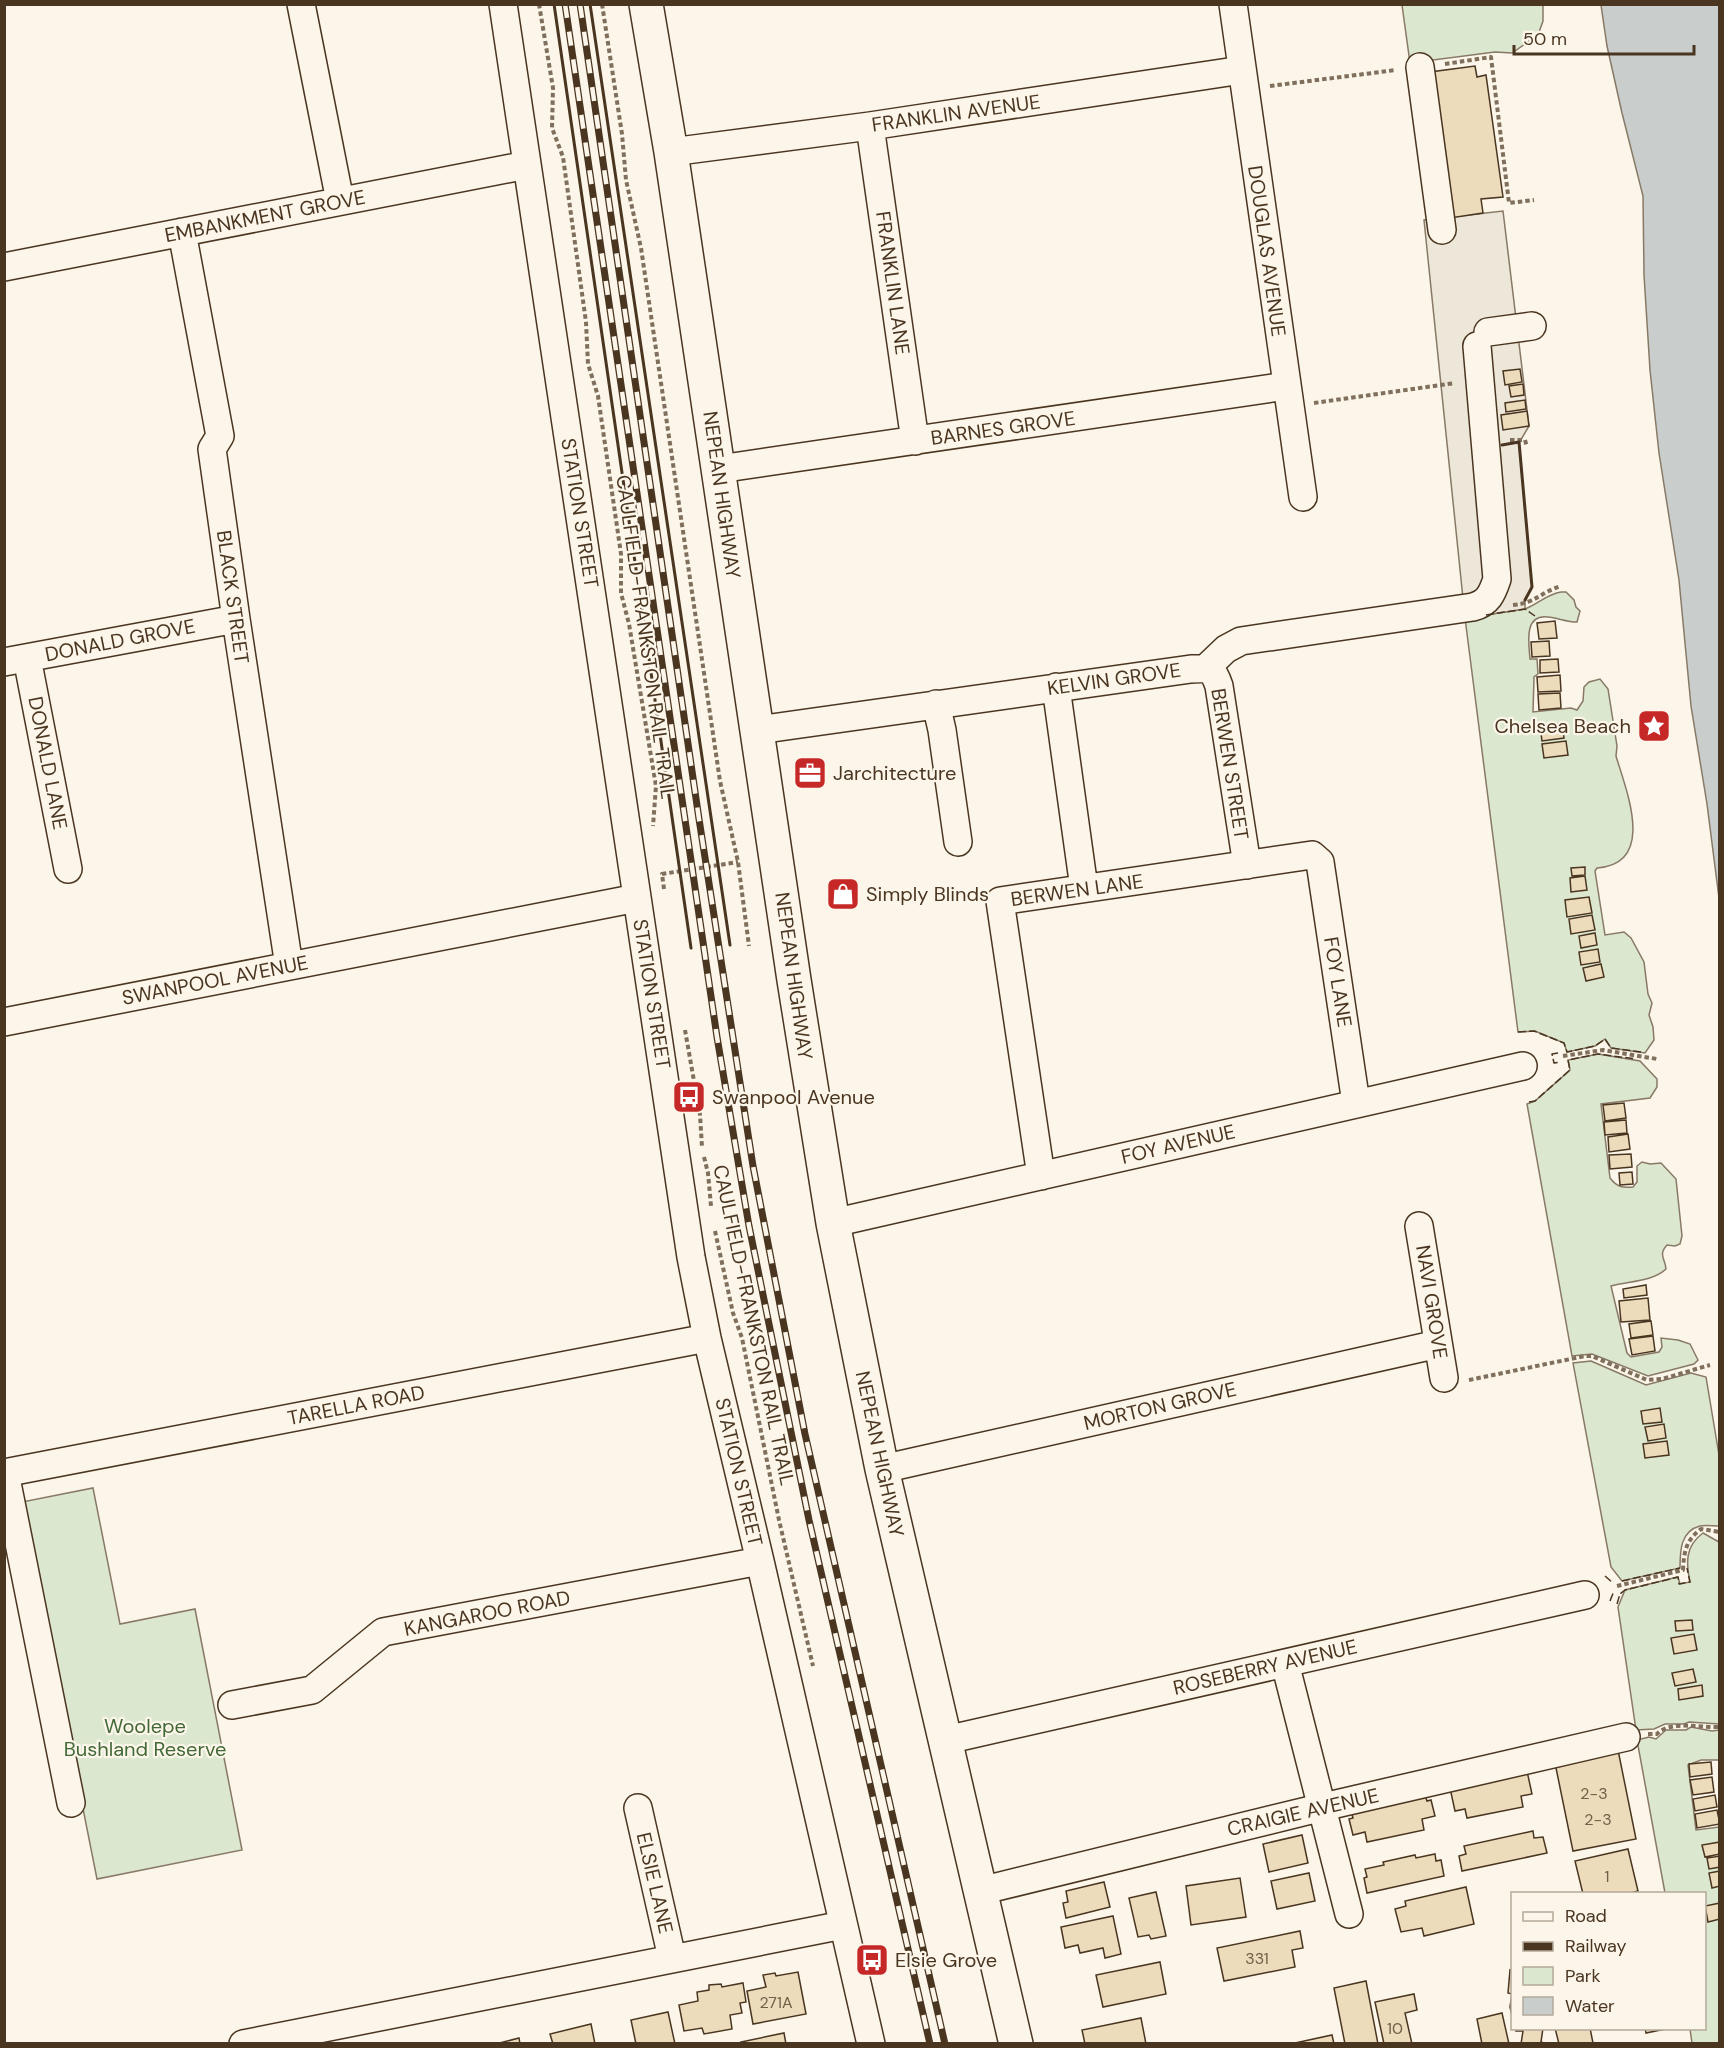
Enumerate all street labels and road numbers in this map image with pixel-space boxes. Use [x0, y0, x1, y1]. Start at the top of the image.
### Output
street label: FRANKLIN AVENUE [870, 88, 1042, 138]
street label: DOUGLAS AVENUE [1242, 164, 1292, 338]
street label: EMBANKMENT GROVE [162, 184, 368, 248]
street label: FRANKLIN LANE [870, 210, 916, 356]
street label: BARNES GROVE [929, 405, 1077, 451]
street label: NEPEAN HIGHWAY [697, 410, 747, 581]
street label: STATION STREET [555, 436, 605, 590]
street label: CAULFIELD-FRANKSTON RAIL TRAIL [610, 473, 682, 801]
street label: BLACK STREET [211, 529, 255, 665]
street label: DONALD GROVE [43, 613, 197, 667]
street label: KELVIN GROVE [1045, 657, 1183, 701]
street label: BERWEN STREET [1205, 686, 1255, 842]
street label: DONALD LANE [22, 694, 74, 832]
street label: BERWEN LANE [1009, 868, 1145, 912]
street label: NEPEAN HIGHWAY [769, 891, 819, 1062]
street label: STATION STREET [627, 917, 677, 1071]
street label: FOY LANE [1318, 935, 1358, 1029]
street label: SWANPOOL AVENUE [120, 949, 310, 1011]
street label: FOY AVENUE [1118, 1118, 1238, 1170]
street label: CAULFIELD-FRANKSTON RAIL TRAIL [707, 1162, 801, 1488]
street label: NAVI GROVE [1410, 1243, 1454, 1361]
street label: NEPEAN HIGHWAY [850, 1369, 910, 1540]
street label: MORTON GROVE [1081, 1376, 1239, 1436]
street label: TARELLA ROAD [285, 1379, 427, 1431]
street label: STATION STREET [709, 1395, 769, 1549]
street label: KANGAROO ROAD [402, 1584, 572, 1642]
street label: ROSEBERRY AVENUE [1171, 1633, 1359, 1701]
street label: CRAIGIE AVENUE [1225, 1782, 1381, 1842]
street label: ELSIE LANE [631, 1830, 679, 1936]

